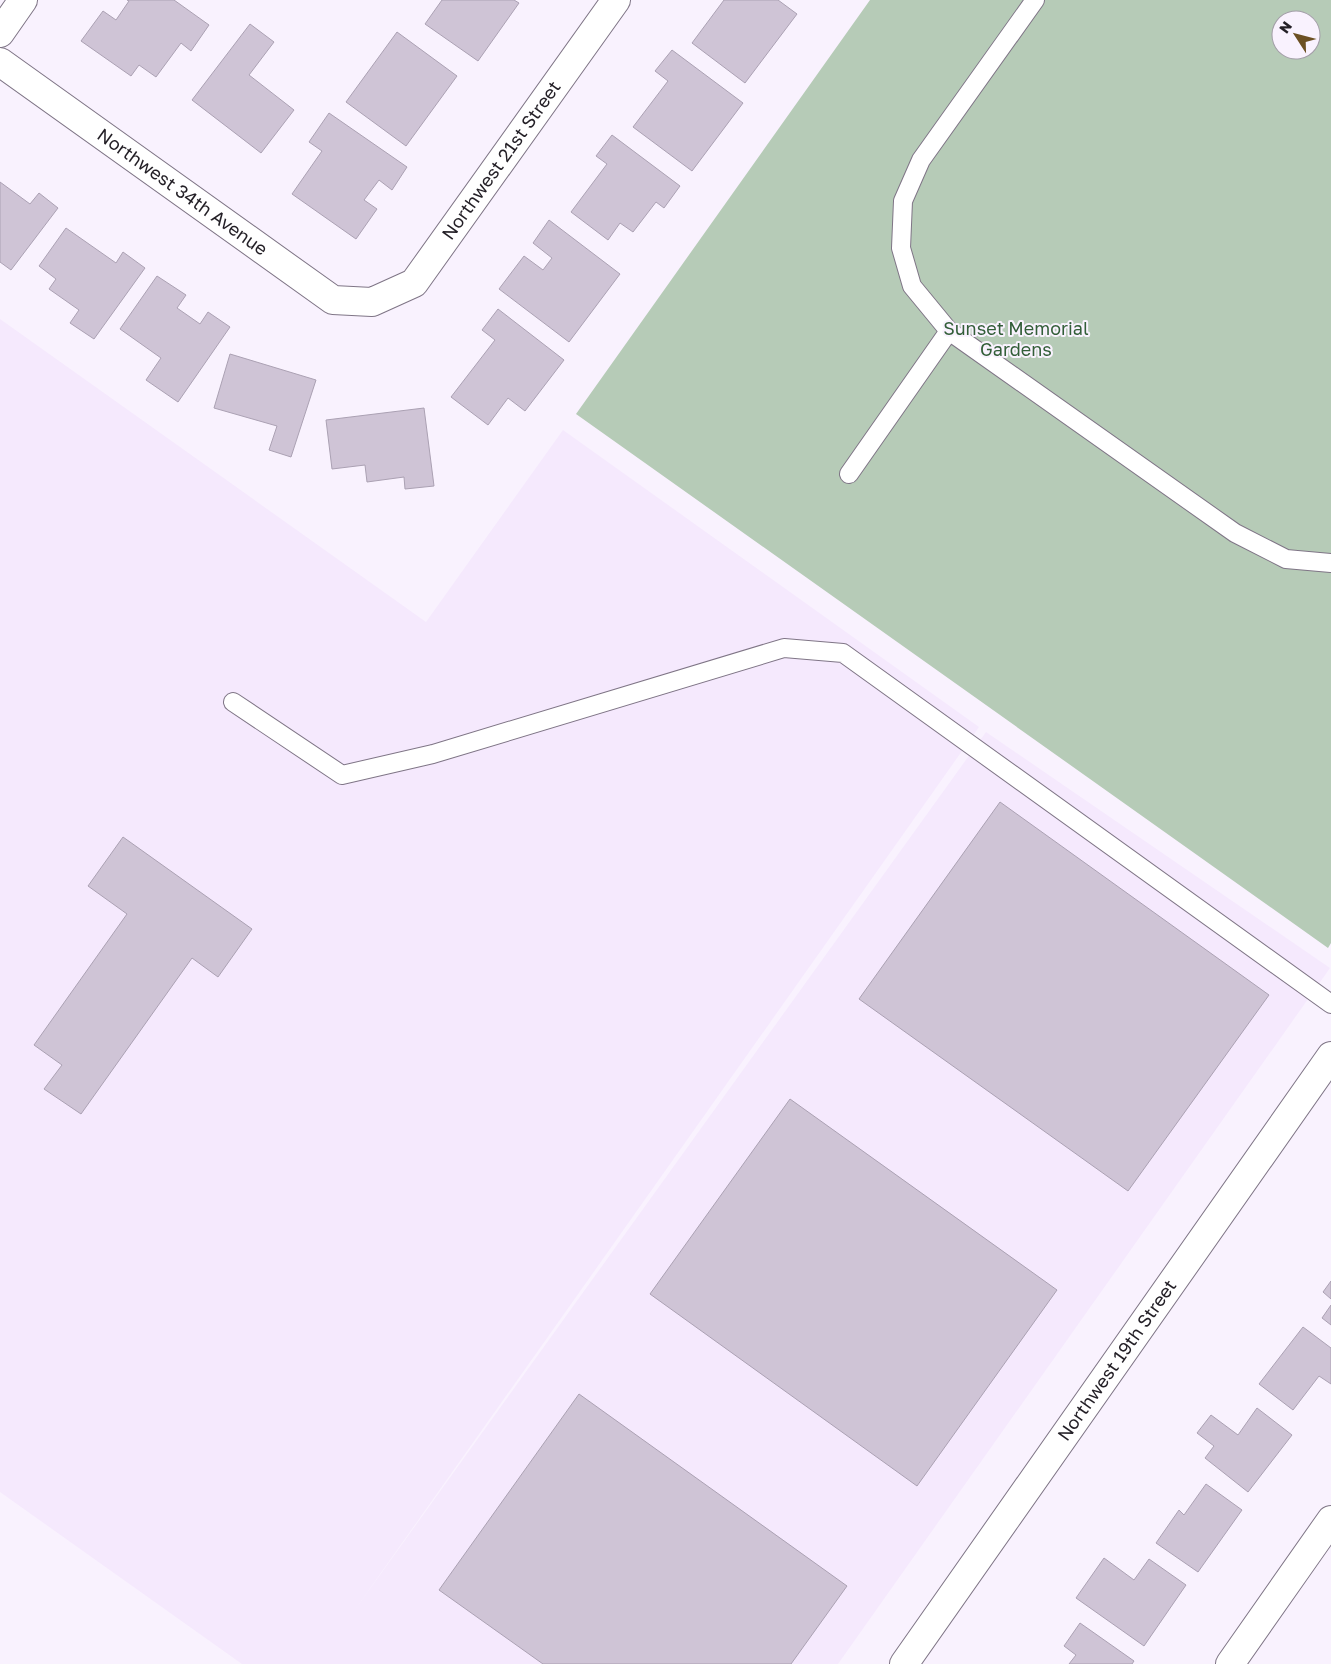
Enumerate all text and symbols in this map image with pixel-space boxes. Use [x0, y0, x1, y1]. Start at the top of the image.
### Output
north arrow [1271, 10, 1321, 60]
text: N [1275, 18, 1295, 36]
street label: Northwest 21st Street [437, 76, 565, 244]
street label: Northwest 34th Avenue [93, 123, 272, 260]
park label: Sunset Memorial Gardens [943, 317, 1089, 360]
street label: Northwest 19th Street [1052, 1275, 1181, 1445]

